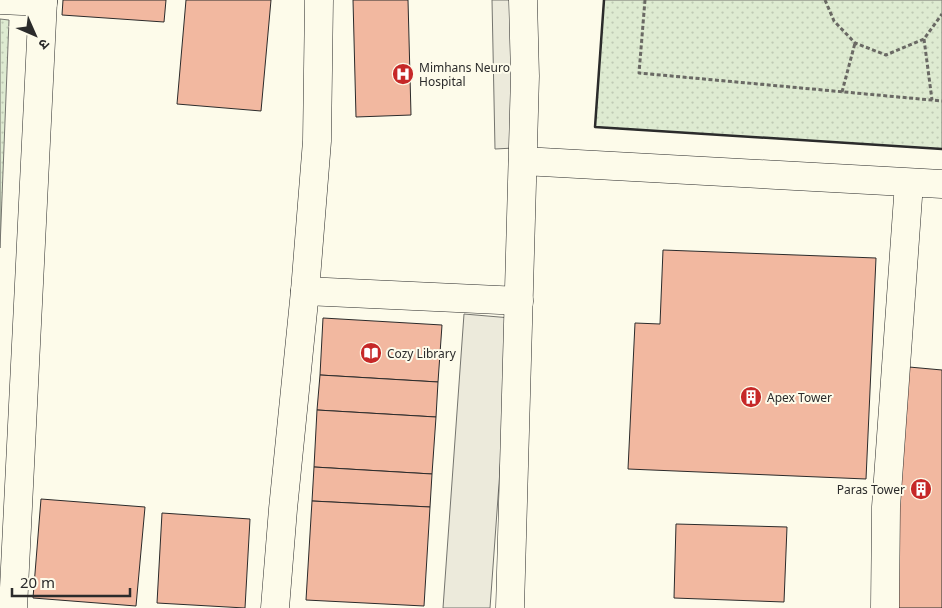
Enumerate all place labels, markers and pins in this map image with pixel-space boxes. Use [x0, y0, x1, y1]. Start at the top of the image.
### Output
place label: Mimhans Neuro Hospital [419, 59, 510, 90]
hospital icon: Mimhans Neuro Hospital [391, 62, 415, 86]
library icon: Cozy Library [359, 341, 383, 365]
place label: Cozy Library [387, 345, 457, 362]
building icon: Apex Tower [739, 385, 763, 409]
place label: Apex Tower [767, 389, 832, 406]
building icon: Paras Tower [909, 477, 933, 501]
place label: Paras Tower [837, 481, 905, 498]

